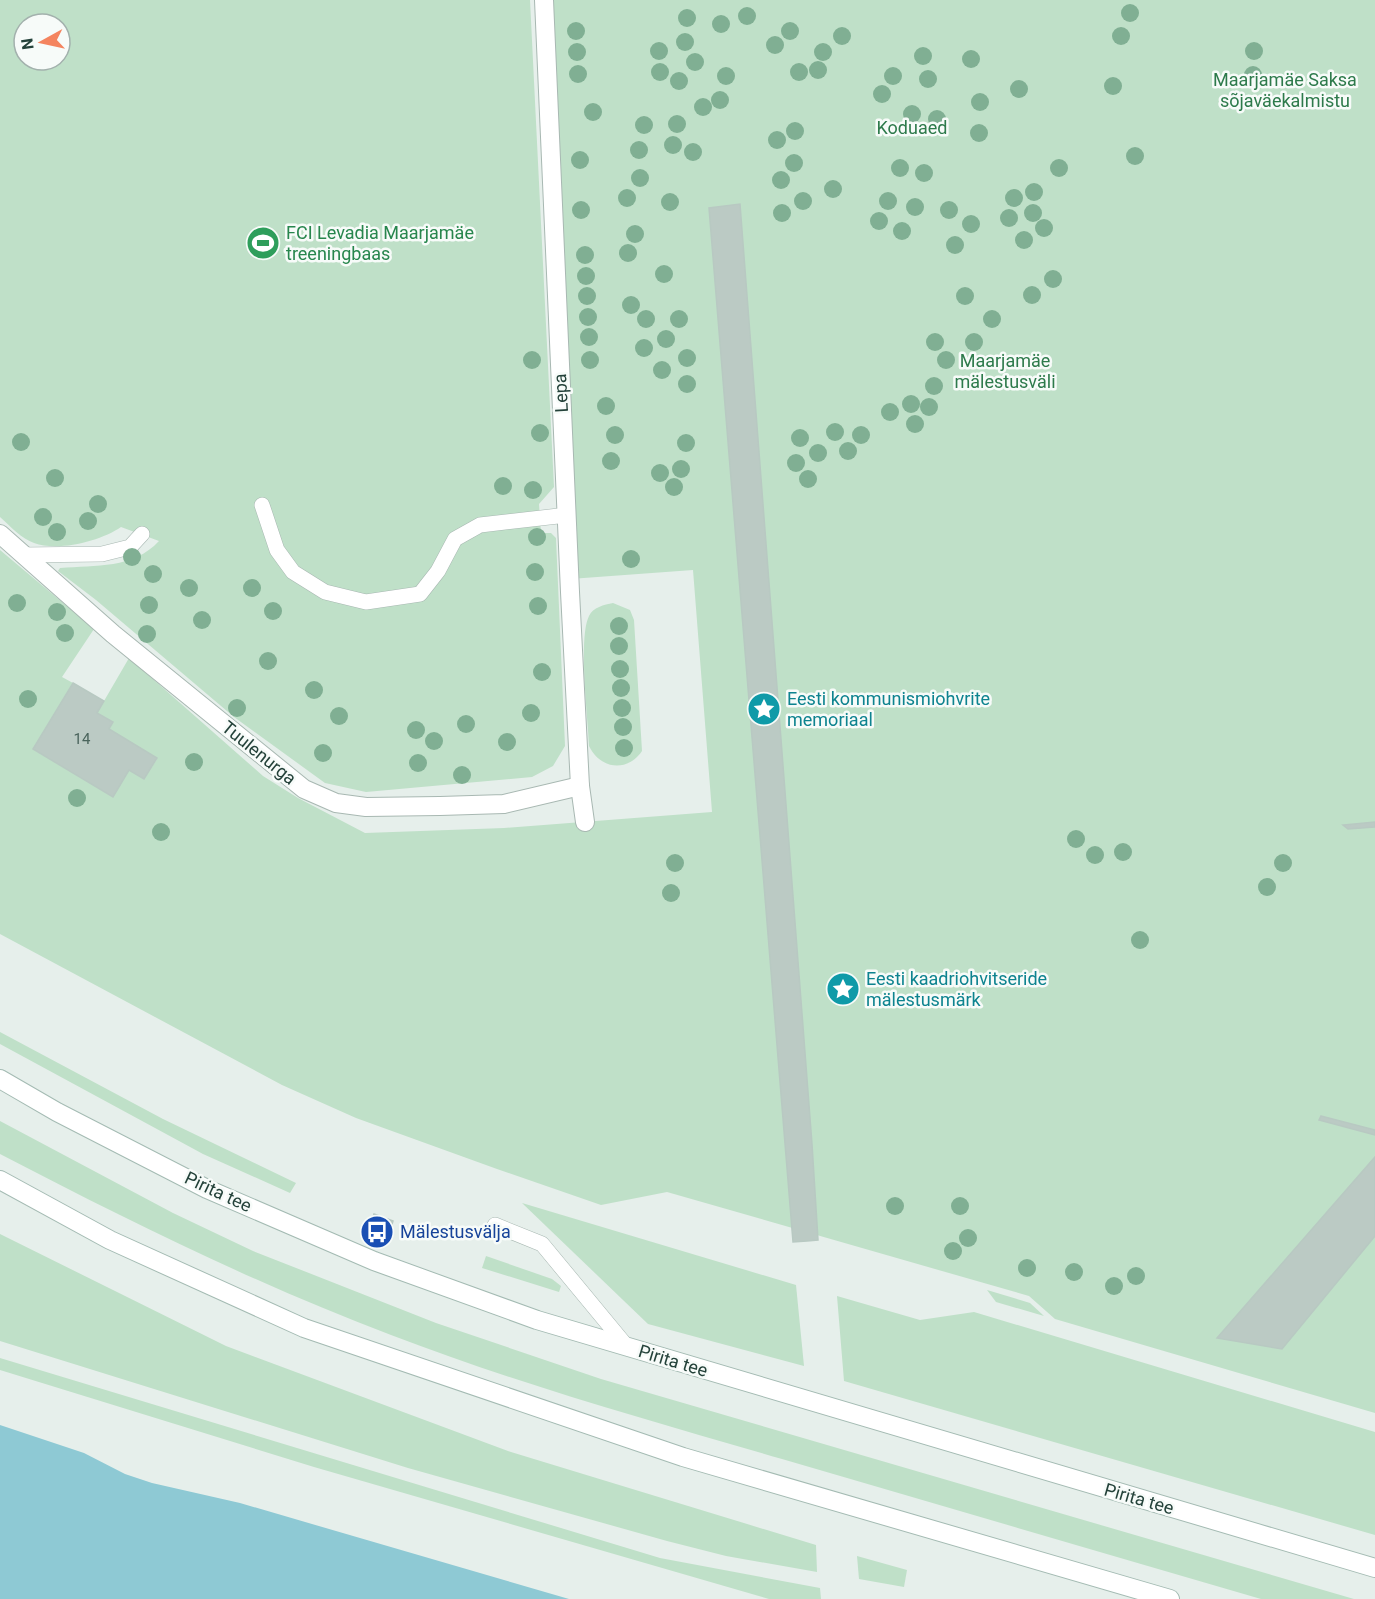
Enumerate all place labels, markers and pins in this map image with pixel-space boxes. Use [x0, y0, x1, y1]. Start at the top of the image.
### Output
place label: FCI Levadia Maarjamäe treeningbaas [286, 222, 474, 264]
sports icon: FCI Levadia Maarjamäe treeningbaas [245, 225, 281, 261]
place label: Eesti kommunismiohvrite memoriaal [787, 688, 990, 730]
place icon: Eesti kommunismiohvrite memoriaal [746, 691, 782, 727]
place label: Eesti kaadriohvitseride mälestusmärk [866, 968, 1047, 1010]
place icon: Eesti kaadriohvitseride mälestusmärk [825, 971, 861, 1007]
bus stop icon: Mälestusvälja [359, 1214, 395, 1250]
place label: Mälestusvälja [400, 1221, 511, 1242]

